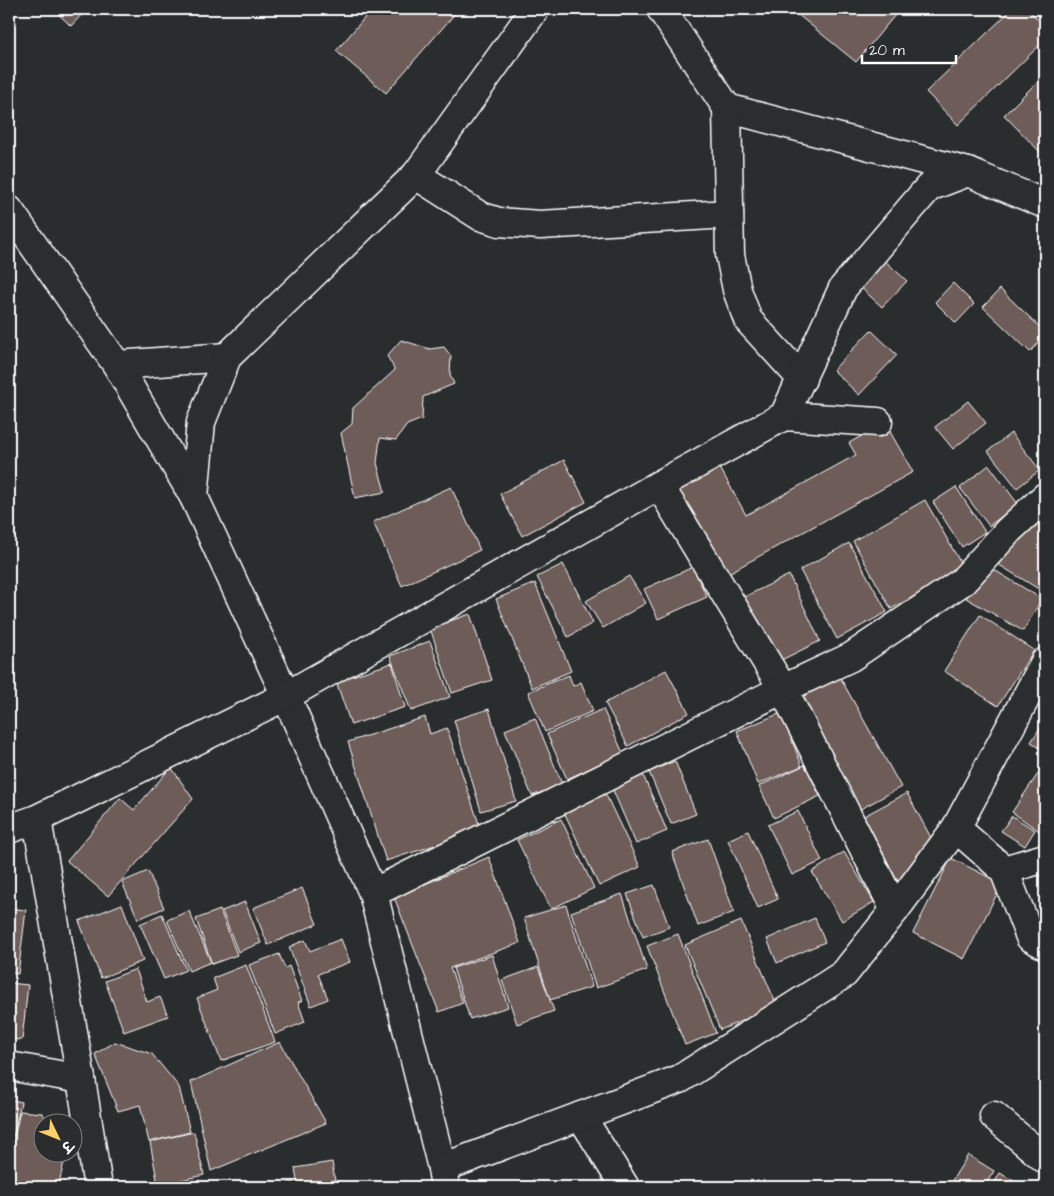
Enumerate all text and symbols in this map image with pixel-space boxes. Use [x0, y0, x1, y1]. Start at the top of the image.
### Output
scale bar [862, 32, 955, 64]
text: 20 m [869, 40, 905, 61]
north arrow [32, 1114, 82, 1164]
text: उ [55, 1134, 79, 1158]

